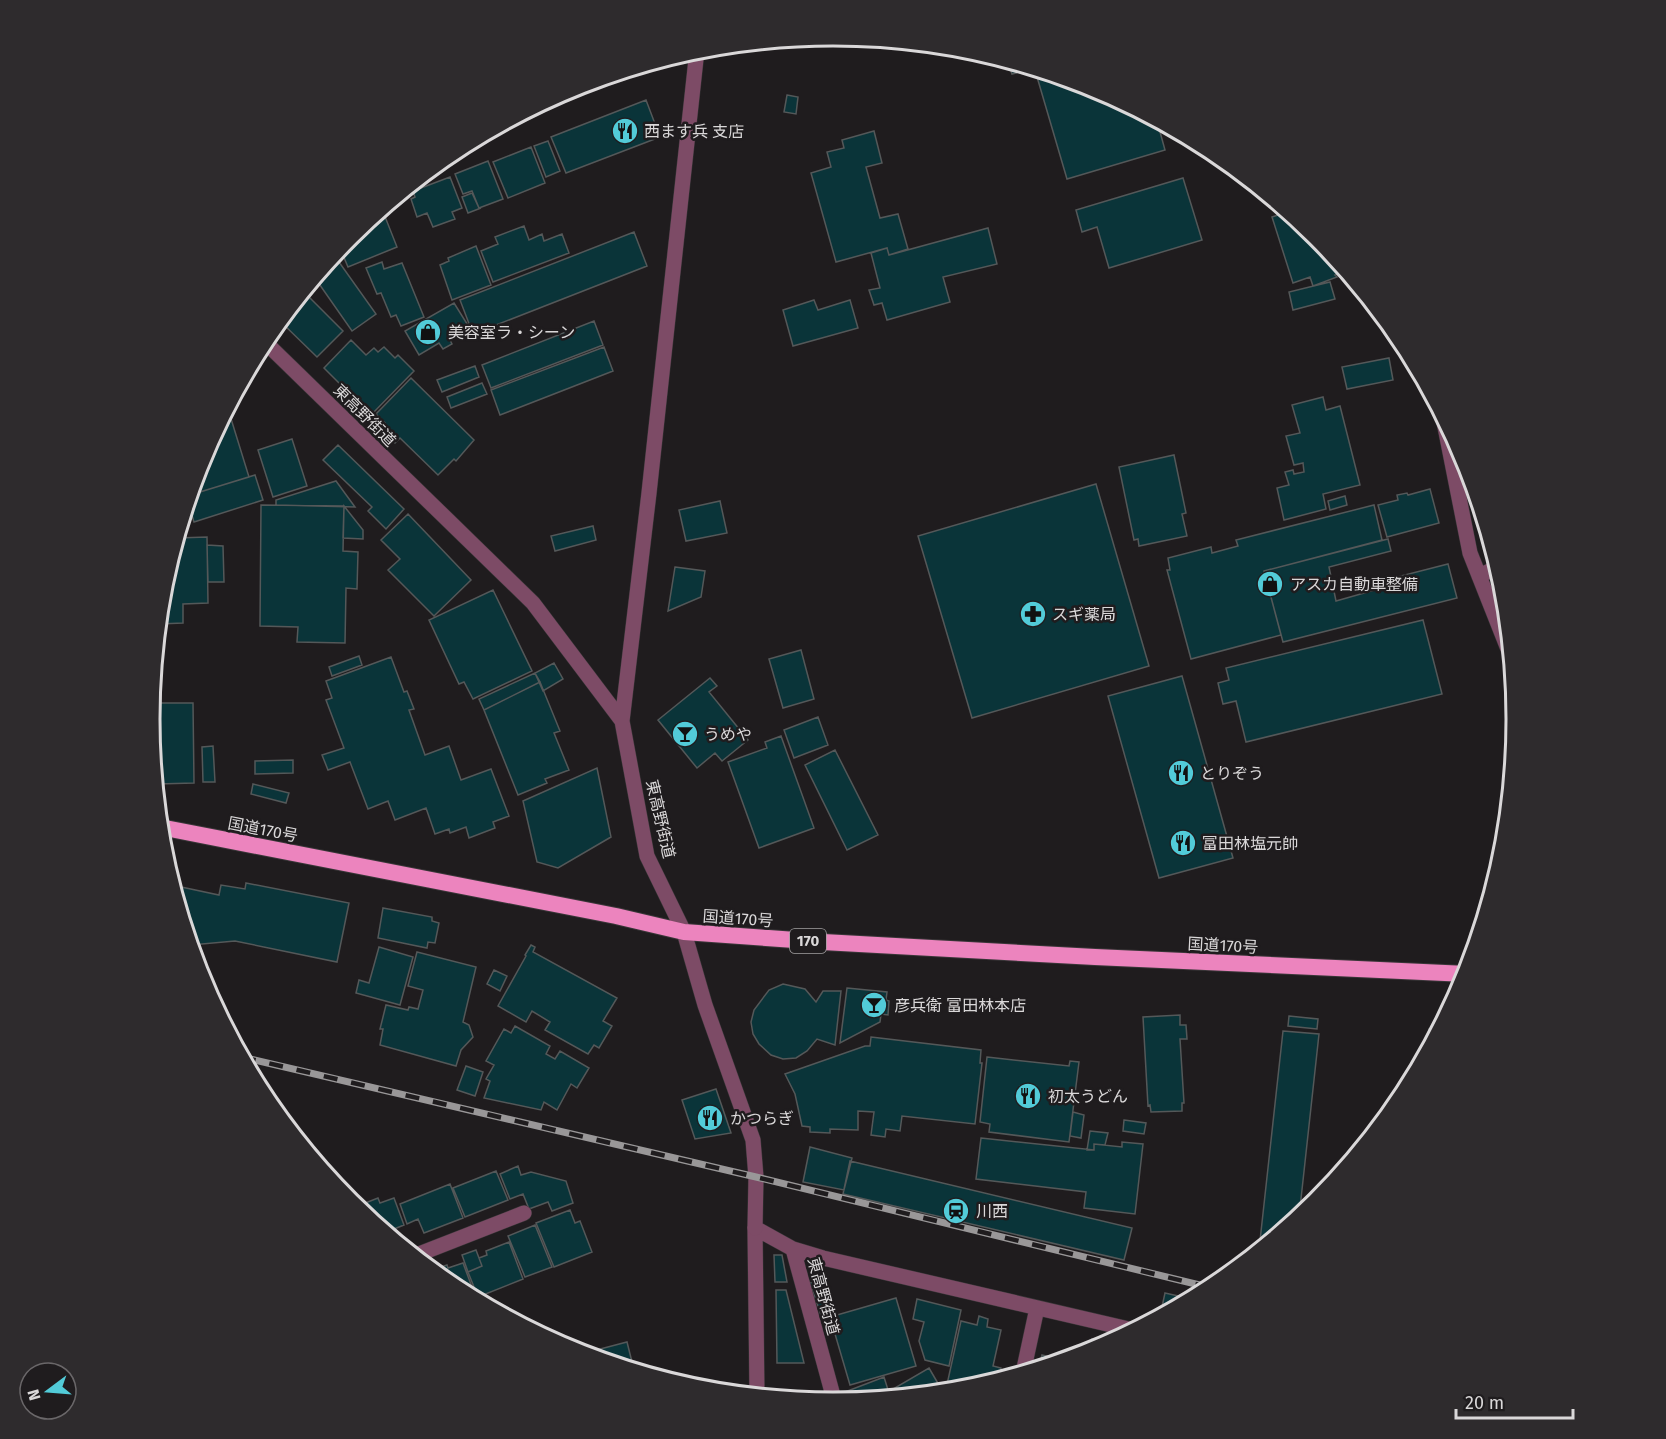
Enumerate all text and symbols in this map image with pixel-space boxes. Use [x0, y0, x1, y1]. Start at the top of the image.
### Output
restaurant icon: 西ます兵 支店 [610, 116, 640, 146]
place label: 西ます兵 支店 [644, 122, 744, 141]
shop icon: 美容室ラ・シーン [413, 317, 443, 347]
place label: 美容室ラ・シーン [448, 323, 575, 342]
street label: 東高野街道 [330, 380, 400, 450]
shop icon: アスカ自動車整備 [1255, 569, 1285, 599]
place label: アスカ自動車整備 [1290, 575, 1418, 594]
pharmacy icon: スギ薬局 [1018, 599, 1048, 629]
place label: スギ薬局 [1052, 605, 1116, 624]
bar icon: うめや [670, 719, 700, 749]
place label: うめや [704, 725, 752, 744]
restaurant icon: とりぞう [1166, 758, 1196, 788]
place label: とりぞう [1200, 764, 1264, 783]
street label: 東高野街道 [642, 778, 679, 860]
street label: 国道170号 [226, 813, 299, 846]
restaurant icon: 富田林塩元帥 [1168, 828, 1198, 858]
place label: 富田林塩元帥 [1202, 834, 1298, 853]
street label: 国道170号 [702, 907, 774, 930]
road number: 170 [790, 929, 826, 953]
street label: 国道170号 [1187, 934, 1259, 957]
bar icon: 彦兵衛 富田林本店 [859, 990, 889, 1020]
place label: 彦兵衛 富田林本店 [894, 996, 1026, 1015]
restaurant icon: 初太うどん [1013, 1081, 1043, 1111]
place label: 初太うどん [1048, 1087, 1128, 1106]
restaurant icon: かつらぎ [695, 1103, 725, 1133]
place label: かつらぎ [730, 1109, 794, 1128]
station icon: 川西 [941, 1196, 971, 1226]
place label: 川西 [976, 1202, 1008, 1221]
street label: 東高野街道 [804, 1255, 843, 1337]
north arrow [18, 1361, 78, 1421]
scale bar [1456, 1382, 1573, 1420]
text: N [23, 1387, 45, 1403]
text: 20 m [1465, 1392, 1504, 1414]

